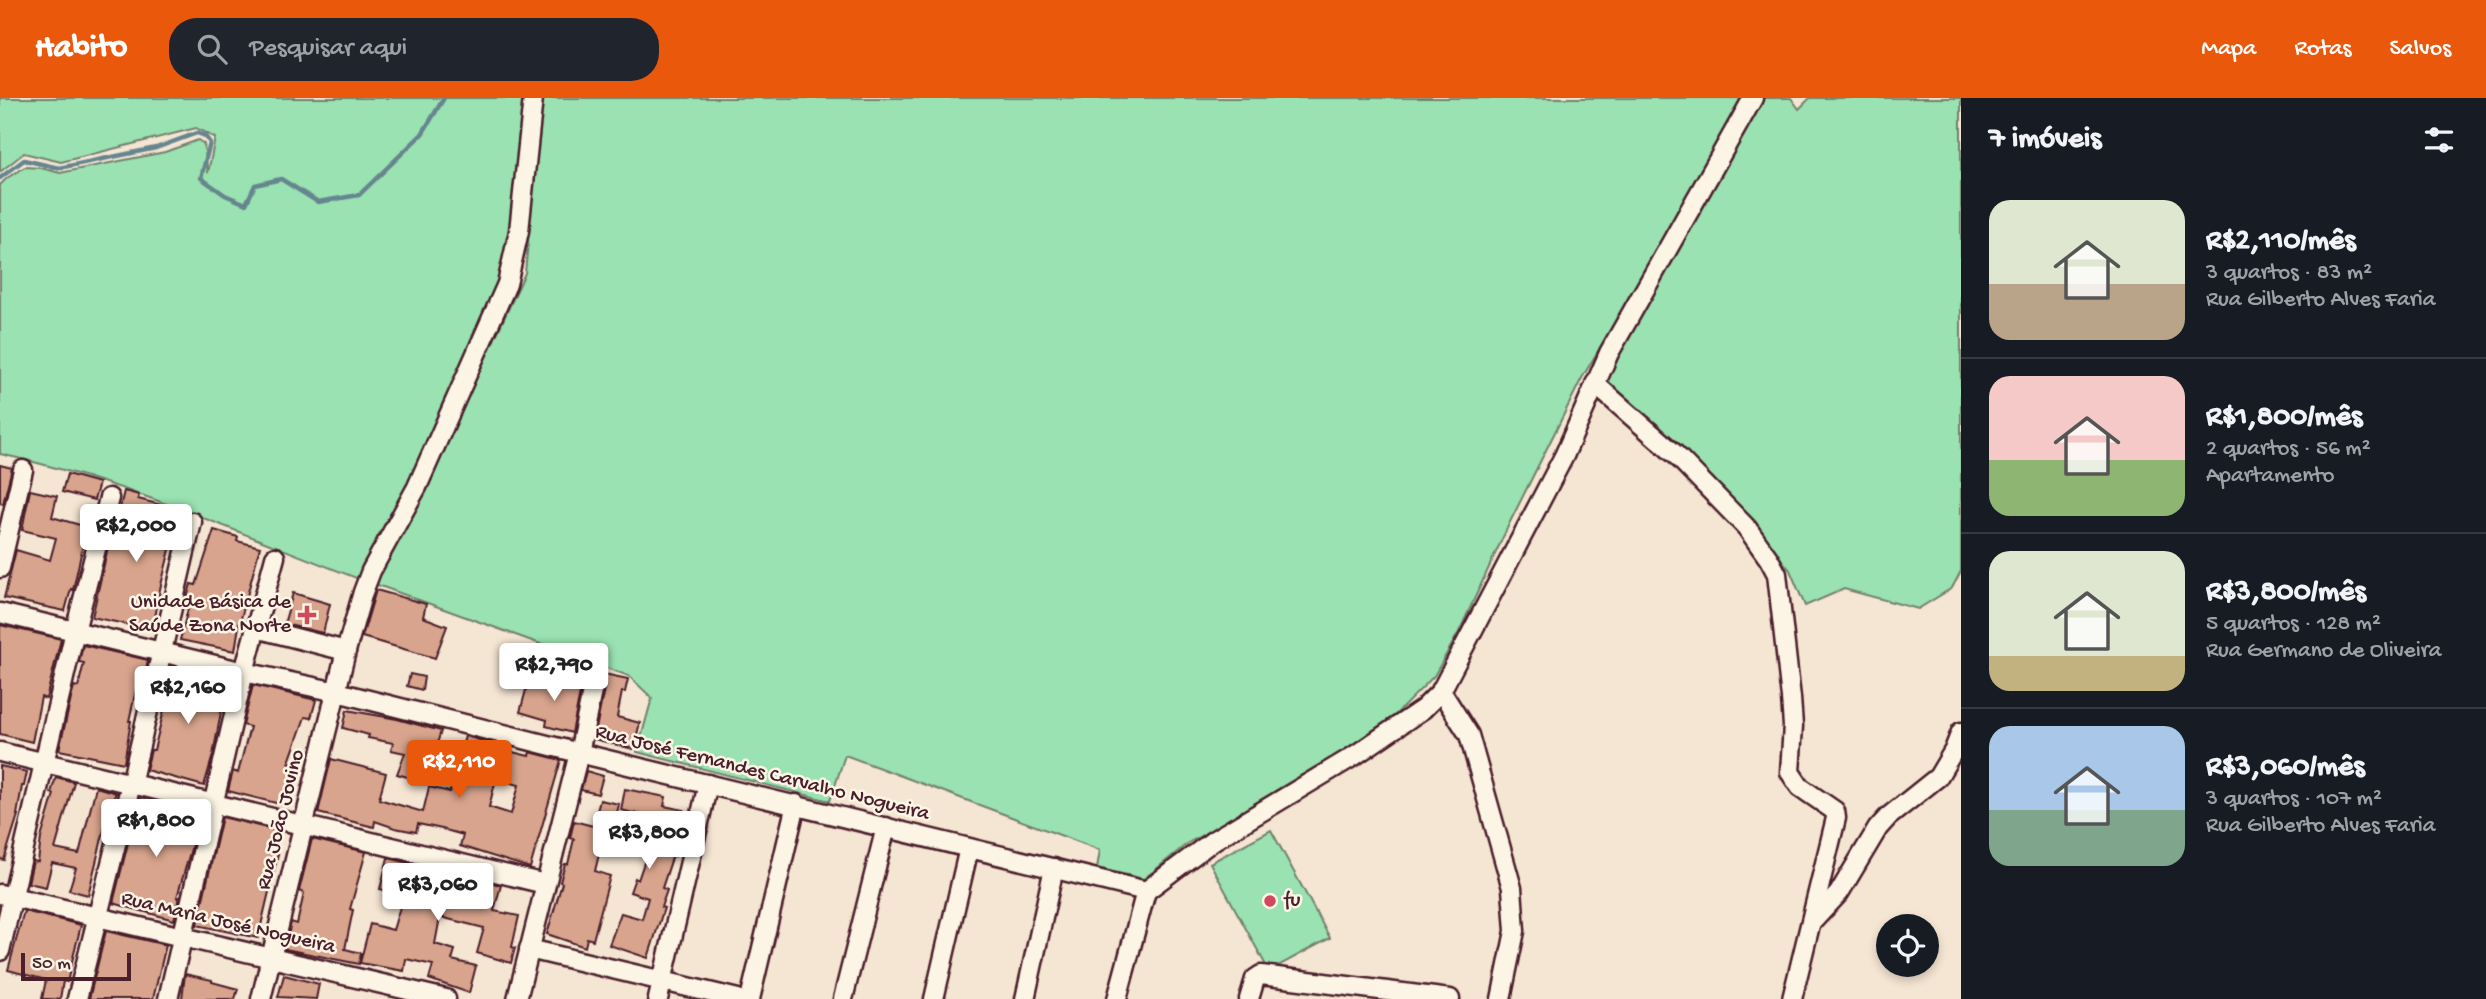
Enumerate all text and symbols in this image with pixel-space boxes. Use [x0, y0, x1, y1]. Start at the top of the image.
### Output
search box [169, 18, 659, 81]
text: Habito [35, 30, 127, 68]
icon: search [193, 30, 231, 68]
text: Pesquisar aqui [249, 34, 407, 65]
text: Mapa [2201, 35, 2256, 64]
text: Rotas [2294, 35, 2351, 64]
text: Salvos [2389, 35, 2451, 64]
icon: filters [2420, 121, 2458, 159]
text: 7 imóveis [1989, 123, 2101, 158]
text: R$2,110/mês [2206, 225, 2356, 260]
icon: home [2045, 228, 2129, 312]
text: 3 quartos · 83 m² [2206, 260, 2372, 287]
text: Rua Gilberto Alves Faria [2206, 287, 2436, 314]
text: R$1,800/mês [2206, 401, 2362, 436]
icon: home [2045, 404, 2129, 488]
text: 2 quartos · 56 m² [2206, 436, 2371, 463]
text: Apartamento [2206, 463, 2334, 490]
pin: R$2,000 [71, 504, 201, 564]
text: R$2,000 [96, 513, 176, 540]
text: R$3,800/mês [2206, 576, 2366, 611]
icon: home [2045, 579, 2129, 663]
place label: Unidade Básica de Saúde Zona Norte [129, 591, 292, 640]
marker: Unidade Básica de Saúde Zona Norte [297, 605, 317, 625]
text: 5 quartos · 128 m² [2206, 611, 2381, 638]
text: Rua Germano de Oliveira [2206, 638, 2442, 665]
pin: R$2,790 [489, 644, 619, 703]
text: R$2,790 [515, 652, 593, 679]
pin: R$2,160 [123, 666, 253, 726]
text: R$2,160 [151, 675, 225, 702]
street label: Rua José Fernandes Carvalho Nogueira [592, 720, 933, 828]
pin: R$2,110 [394, 740, 524, 800]
street label: Rua João Jovino [252, 747, 312, 893]
text: R$2,110 [423, 749, 495, 776]
text: R$3,060/mês [2206, 751, 2365, 786]
icon: home [2045, 754, 2129, 838]
text: 3 quartos · 107 m² [2206, 786, 2382, 813]
pin: R$1,800 [91, 800, 221, 859]
text: R$1,800 [117, 808, 195, 835]
pin: R$3,800 [584, 812, 714, 871]
text: Rua Gilberto Alves Faria [2206, 813, 2436, 840]
text: R$3,800 [609, 820, 689, 847]
pin: R$3,060 [373, 864, 503, 923]
text: R$3,060 [398, 872, 478, 899]
street label: Rua Maria José Nogueira [119, 887, 339, 961]
place label: fu [1283, 889, 1300, 914]
marker: fu [1262, 893, 1278, 909]
map controls [1876, 914, 1939, 977]
button: locate [1876, 914, 1939, 977]
scale bar [21, 950, 131, 982]
text: 50 m [32, 953, 71, 976]

